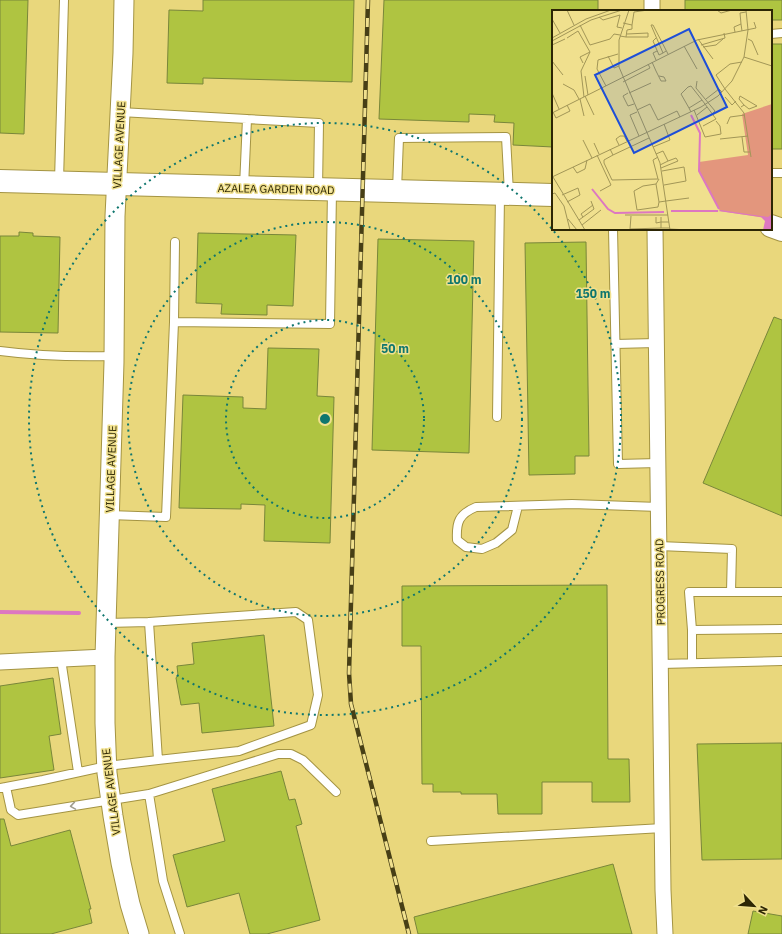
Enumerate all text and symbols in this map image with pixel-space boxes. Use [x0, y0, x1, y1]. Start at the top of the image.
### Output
inset map [552, 10, 772, 230]
street label: VILLAGE AVENUE [110, 101, 128, 189]
street label: AZALEA GARDEN ROAD [217, 181, 335, 197]
text: 100 m [446, 272, 482, 287]
text: 150 m [575, 286, 611, 301]
text: 50 m [381, 341, 409, 356]
centre of rings [318, 412, 332, 426]
street label: VILLAGE AVENUE [102, 425, 120, 513]
street label: PROGRESS ROAD [652, 539, 668, 625]
street label: VILLAGE AVENUE [99, 748, 123, 836]
one-way arrow [70, 801, 76, 810]
north arrow [734, 886, 774, 926]
text: N [755, 904, 771, 917]

